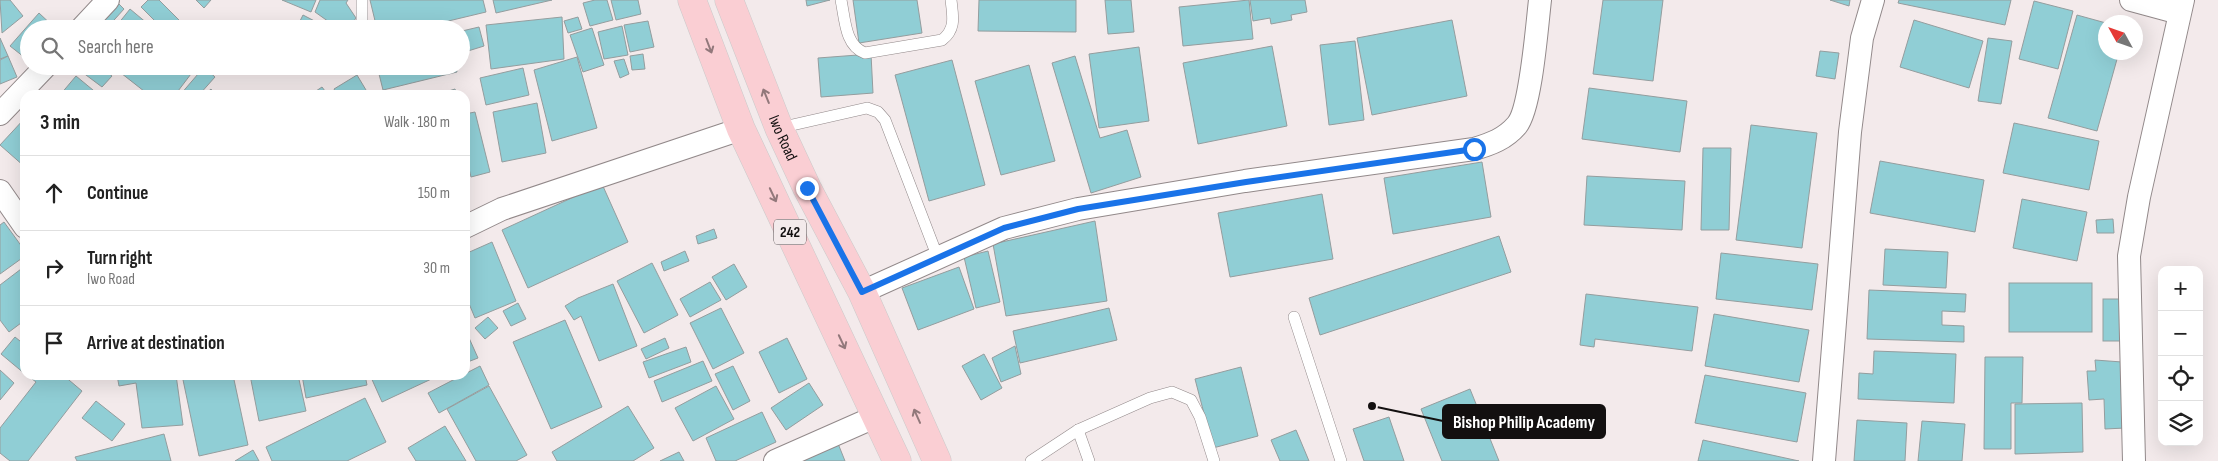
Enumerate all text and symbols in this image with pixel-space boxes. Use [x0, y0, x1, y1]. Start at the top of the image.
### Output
north arrow [2098, 15, 2143, 60]
search box [20, 20, 470, 75]
icon: search [38, 34, 66, 62]
text: Search here [78, 36, 154, 59]
one-way arrow [705, 38, 714, 53]
one-way arrow [761, 88, 770, 104]
text: 3 min [40, 110, 80, 135]
text: Walk · 180 m [384, 113, 450, 132]
street label: Iwo Road [764, 113, 801, 164]
route start [1463, 138, 1486, 161]
route end [796, 177, 819, 200]
icon: ahead [40, 179, 68, 207]
text: Continue [87, 182, 148, 205]
text: 150 m [418, 184, 450, 203]
one-way arrow [768, 187, 778, 202]
road number: 242 [774, 220, 806, 244]
text: Turn right [87, 247, 152, 270]
icon: right [40, 254, 68, 282]
text: 30 m [423, 259, 450, 278]
map controls [2158, 266, 2203, 446]
button: + [2158, 266, 2203, 311]
text: Iwo Road [87, 270, 135, 289]
button: − [2158, 311, 2203, 356]
icon: arrive [40, 329, 68, 357]
text: Arrive at destination [87, 332, 225, 355]
one-way arrow [838, 334, 847, 349]
button: locate [2158, 356, 2203, 401]
button: layers [2158, 401, 2203, 446]
callout: Bishop Philip Academy [1443, 405, 1605, 438]
one-way arrow [912, 409, 922, 424]
text: Bishop Philip Academy [1453, 412, 1595, 433]

